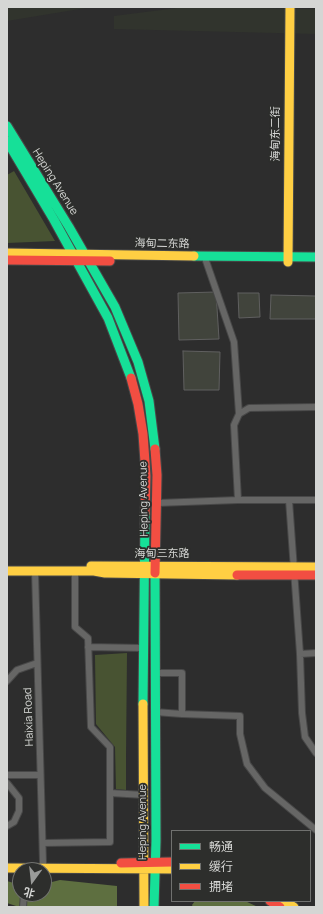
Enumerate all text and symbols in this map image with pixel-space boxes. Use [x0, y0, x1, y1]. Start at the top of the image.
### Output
street label: 海甸东二街 [269, 107, 283, 161]
street label: Heping Avenue [29, 146, 81, 218]
street label: 海甸二东路 [134, 237, 190, 251]
street label: Heping Avenue [137, 461, 151, 537]
street label: 海甸三东路 [135, 547, 189, 561]
street label: Haixia Road [21, 687, 37, 747]
street label: Heping Avenue [136, 784, 150, 860]
legend [171, 830, 311, 902]
text: 畅通 [209, 838, 233, 855]
text: 缓行 [209, 858, 233, 875]
north arrow [12, 862, 52, 902]
text: 拥堵 [209, 878, 233, 895]
text: 北 [22, 884, 36, 902]

